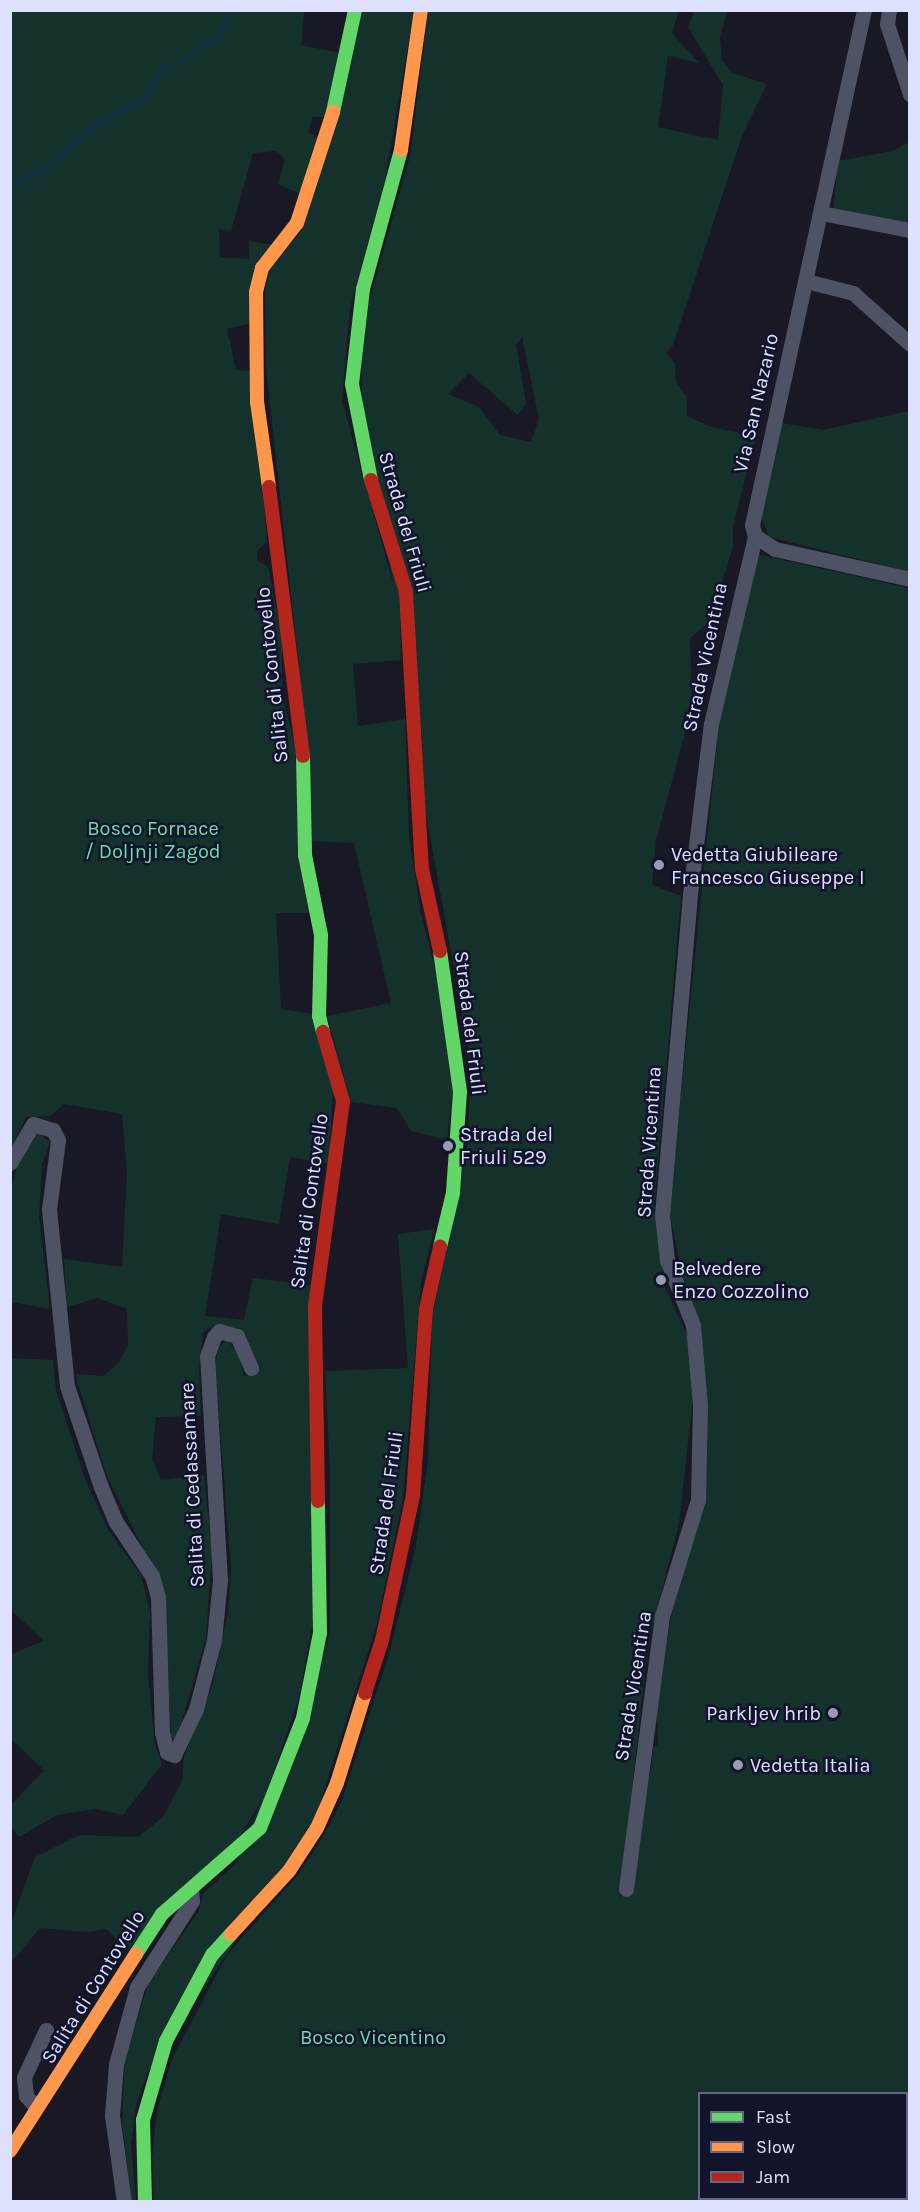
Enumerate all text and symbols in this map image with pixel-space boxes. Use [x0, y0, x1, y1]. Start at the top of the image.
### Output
street label: Via San Nazario [728, 331, 784, 475]
street label: Strada del Friuli [373, 449, 437, 595]
street label: Strada Vicentina [677, 580, 733, 734]
street label: Salita di Contovello [251, 586, 293, 764]
park label: Bosco Fornace / Doljnji Zagod [85, 816, 221, 863]
place label: Vedetta Giubileare Francesco Giuseppe I [671, 842, 865, 889]
marker: Vedetta Giubileare Francesco Giuseppe I [652, 858, 666, 872]
street label: Strada del Friuli [449, 949, 491, 1097]
street label: Strada Vicentina [632, 1065, 666, 1219]
street label: Salita di Contovello [285, 1112, 333, 1290]
place label: Strada del Friuli 529 [460, 1122, 553, 1169]
marker: Strada del Friuli 529 [441, 1139, 455, 1153]
place label: Belvedere Enzo Cozzolino [673, 1256, 809, 1303]
marker: Belvedere Enzo Cozzolino [654, 1273, 668, 1287]
street label: Salita di Cedassamare [175, 1382, 209, 1588]
street label: Strada del Friuli [364, 1429, 408, 1577]
street label: Strada Vicentina [609, 1609, 657, 1763]
place label: Parkljev hrib [706, 1701, 821, 1725]
marker: Parkljev hrib [826, 1706, 840, 1720]
place label: Vedetta Italia [750, 1753, 870, 1777]
marker: Vedetta Italia [731, 1758, 745, 1772]
street label: Salita di Contovello [36, 1906, 150, 2068]
park label: Bosco Vicentino [300, 2025, 446, 2049]
legend [698, 2092, 908, 2200]
text: Fast [756, 2106, 791, 2128]
text: Slow [756, 2136, 795, 2158]
text: Jam [756, 2166, 790, 2188]

